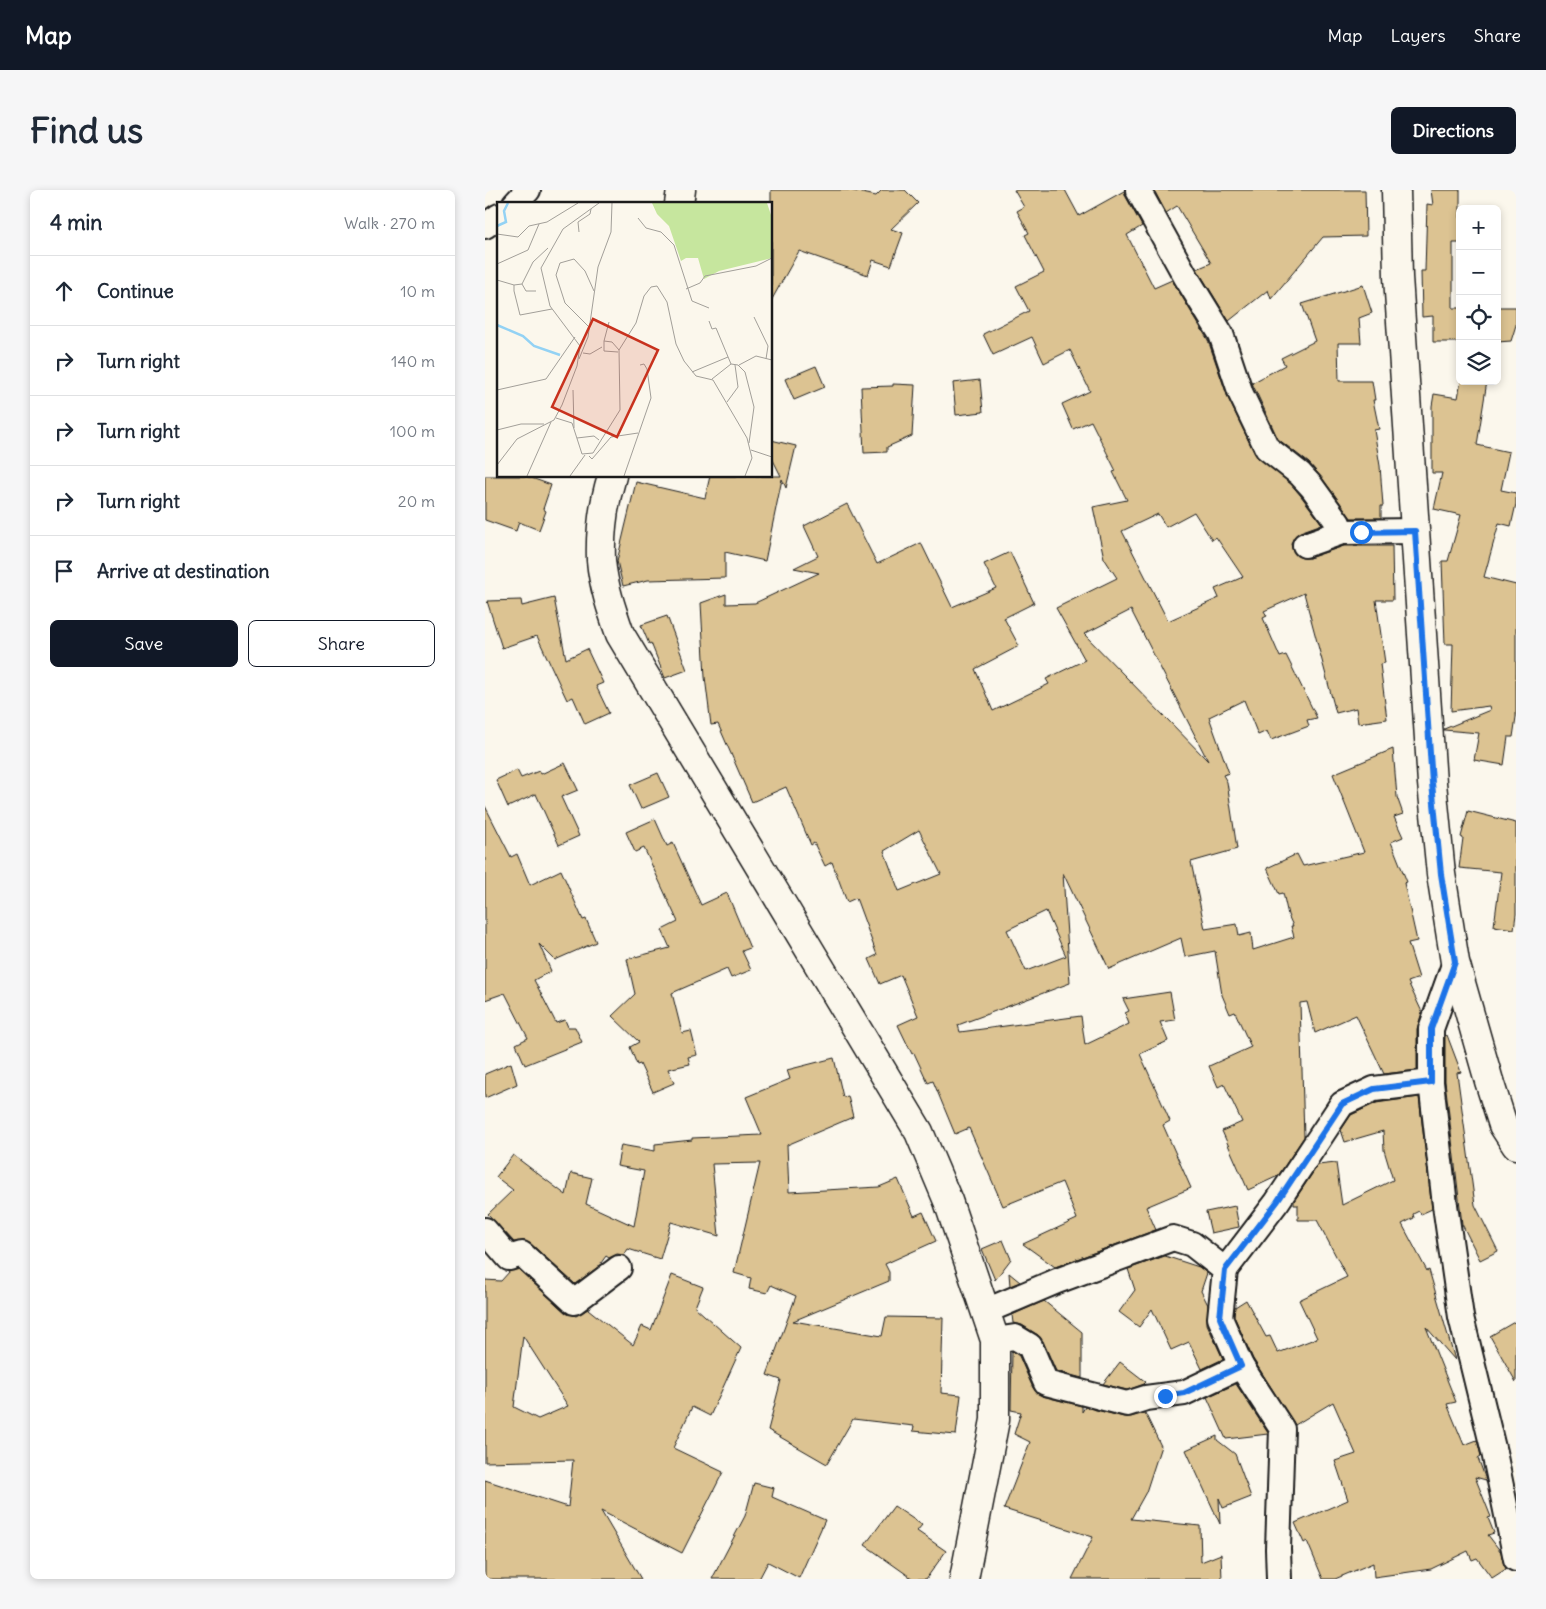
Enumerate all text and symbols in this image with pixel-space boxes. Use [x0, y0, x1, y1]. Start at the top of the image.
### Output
text: Map [25, 20, 72, 50]
text: Map [1327, 24, 1362, 47]
text: Layers [1390, 24, 1446, 47]
text: Share [1474, 24, 1521, 47]
button: Directions [1391, 107, 1516, 154]
text: Find us [30, 108, 143, 152]
inset map [497, 202, 773, 478]
map controls [1456, 205, 1501, 385]
button: + [1456, 205, 1501, 250]
text: 4 min [50, 209, 102, 236]
text: Walk · 270 m [344, 213, 435, 233]
button: − [1456, 250, 1501, 295]
icon: ahead [50, 277, 78, 305]
text: Continue [97, 279, 174, 303]
text: 10 m [400, 281, 435, 301]
button: locate [1456, 295, 1501, 340]
button: layers [1456, 340, 1501, 385]
icon: right [50, 347, 78, 375]
text: Turn right [97, 349, 180, 373]
text: 140 m [391, 351, 435, 371]
icon: right [50, 417, 78, 445]
text: Turn right [97, 419, 180, 443]
text: 100 m [390, 421, 435, 441]
icon: right [50, 487, 78, 515]
text: Turn right [97, 489, 180, 513]
text: 20 m [398, 491, 435, 511]
route start [1350, 521, 1373, 544]
icon: arrive [50, 557, 78, 585]
text: Arrive at destination [97, 559, 270, 583]
button: Save [50, 620, 238, 667]
button: Share [248, 620, 435, 667]
route end [1154, 1385, 1177, 1408]

